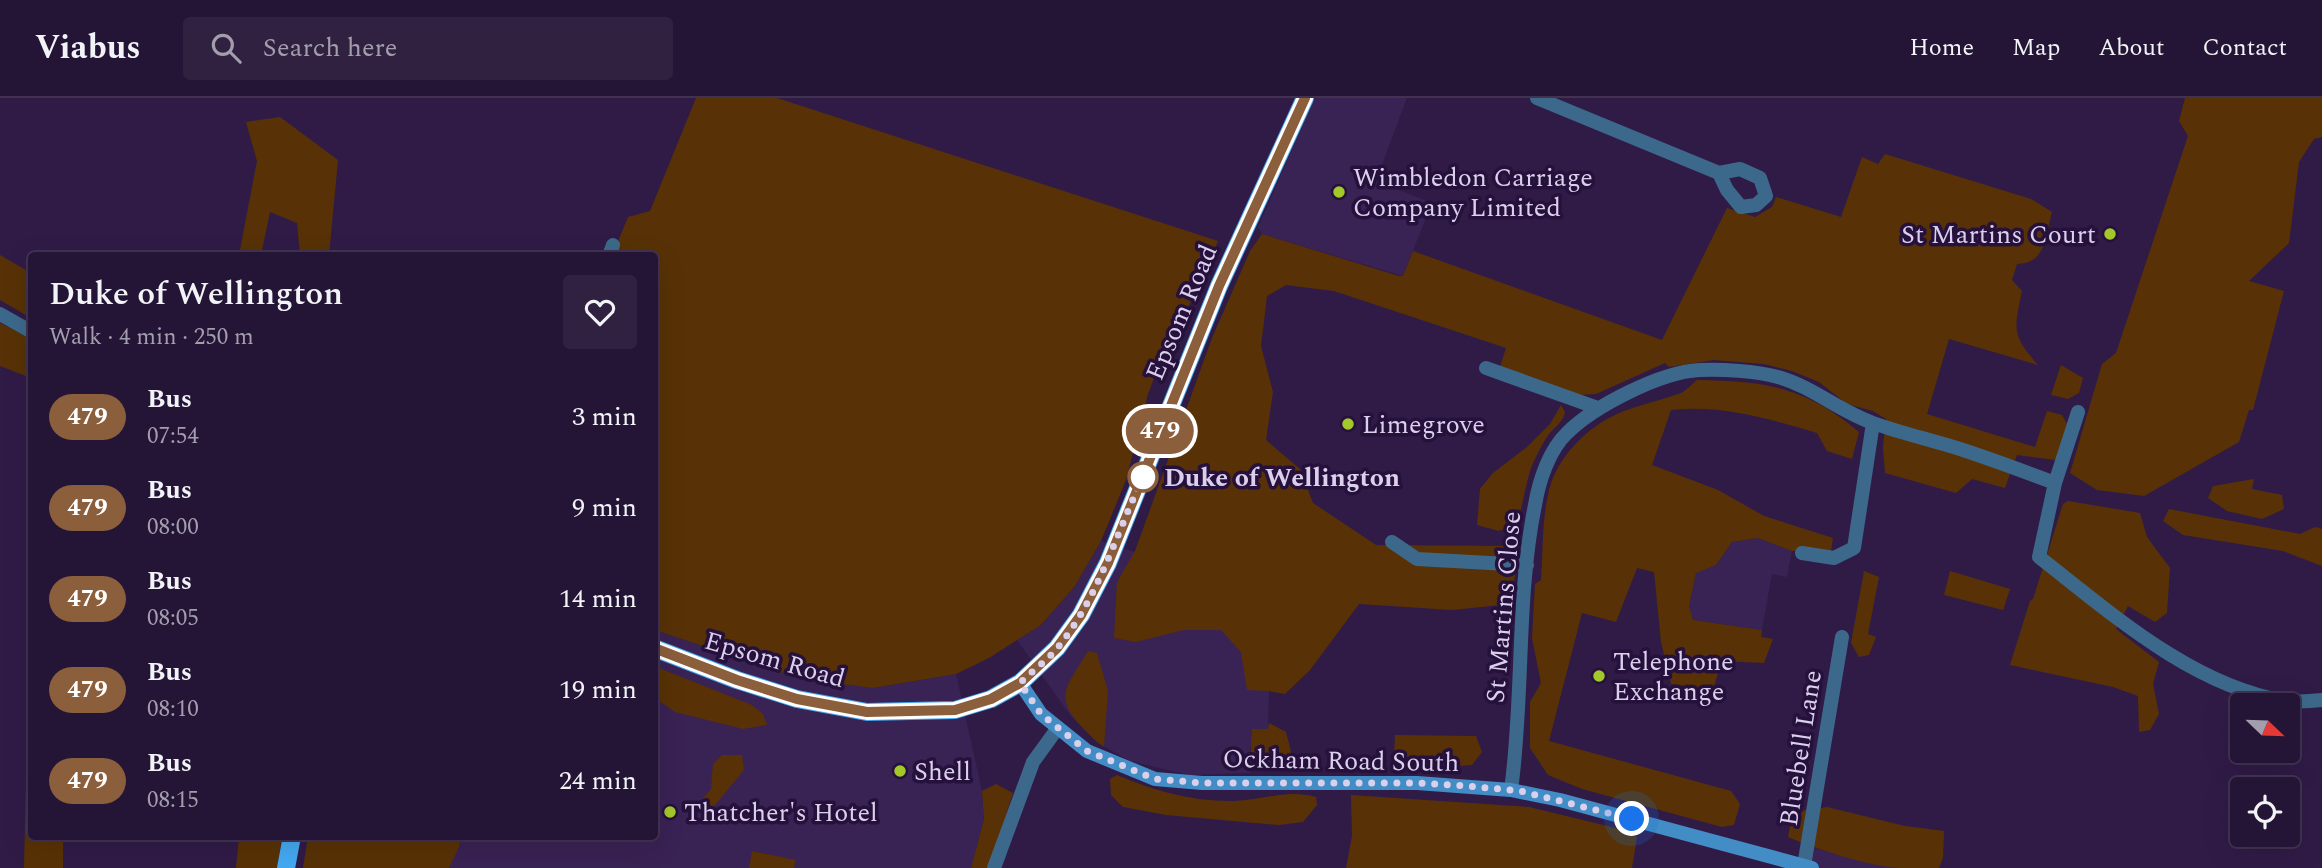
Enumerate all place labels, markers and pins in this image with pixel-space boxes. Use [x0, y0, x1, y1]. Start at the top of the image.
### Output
place label: Wimbledon Carriage Company Limited [1353, 158, 1593, 228]
marker: Wimbledon Carriage Company Limited [1331, 184, 1347, 200]
place label: St Martins Court [1901, 215, 2096, 255]
marker: St Martins Court [2102, 226, 2118, 242]
place label: Limegrove [1362, 405, 1485, 445]
marker: Limegrove [1340, 416, 1356, 432]
place label: Duke of Wellington [1164, 458, 1400, 498]
marker: Duke of Wellington [1128, 462, 1158, 492]
place label: Telephone Exchange [1613, 642, 1734, 712]
marker: Telephone Exchange [1591, 668, 1607, 684]
place label: Shell [914, 752, 971, 792]
marker: Shell [892, 763, 908, 779]
place label: Thatcher's Hotel [684, 793, 878, 833]
marker: Thatcher's Hotel [662, 804, 678, 820]

